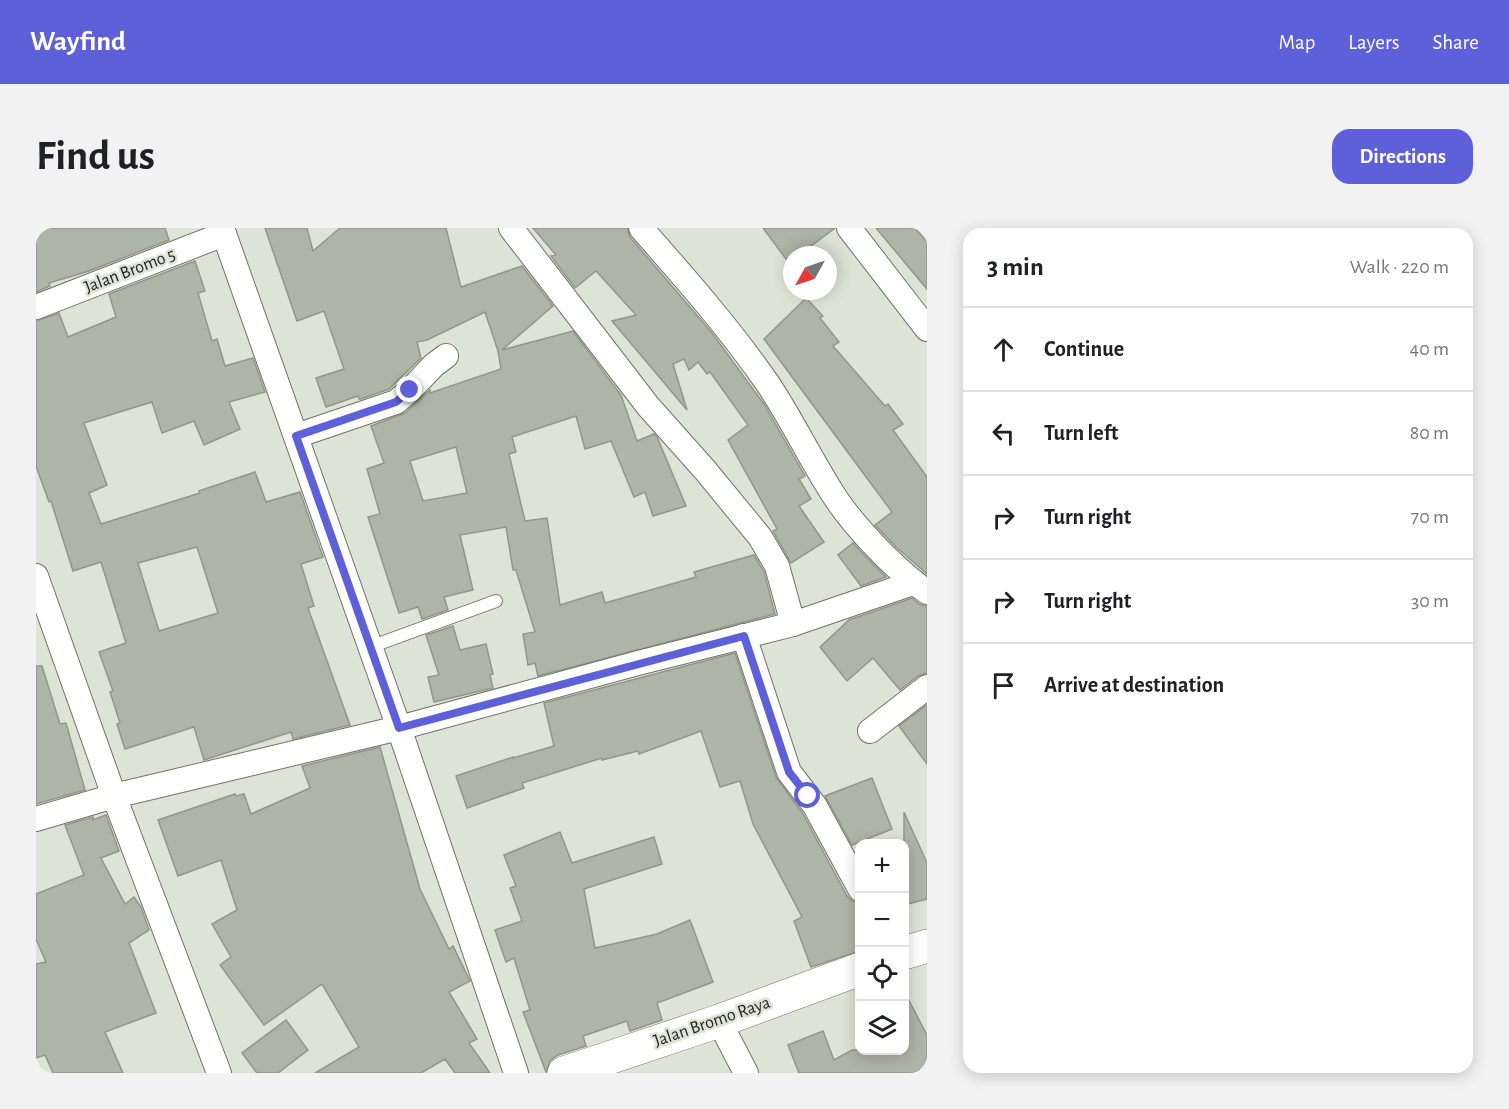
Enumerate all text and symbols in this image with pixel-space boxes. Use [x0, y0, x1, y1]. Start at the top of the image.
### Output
text: Wayfind [30, 28, 126, 56]
text: Map [1279, 32, 1315, 53]
text: Layers [1348, 32, 1399, 53]
text: Share [1432, 32, 1479, 53]
button: Directions [1332, 129, 1473, 184]
text: Find us [36, 135, 155, 177]
street label: Jalan Bromo 5 [82, 245, 178, 297]
north arrow [783, 246, 837, 300]
text: 3 min [987, 254, 1044, 280]
text: Walk · 220 m [1350, 257, 1449, 277]
icon: ahead [987, 333, 1020, 366]
text: Continue [1044, 338, 1124, 360]
text: 40 m [1410, 339, 1449, 359]
route end [396, 376, 422, 402]
icon: left [987, 417, 1020, 450]
text: Turn left [1044, 422, 1118, 444]
text: 80 m [1410, 423, 1449, 443]
icon: right [987, 501, 1020, 534]
text: Turn right [1044, 506, 1131, 528]
text: 70 m [1411, 507, 1449, 527]
icon: right [987, 585, 1020, 618]
text: Turn right [1044, 590, 1131, 612]
text: 30 m [1411, 591, 1449, 611]
icon: arrive [987, 669, 1020, 702]
text: Arrive at destination [1044, 674, 1224, 696]
route start [794, 782, 820, 808]
map controls [855, 839, 909, 1055]
button: + [855, 839, 909, 893]
button: − [855, 893, 909, 947]
button: locate [855, 947, 909, 1001]
street label: Jalan Bromo Raya [651, 994, 773, 1050]
button: layers [855, 1001, 909, 1055]

